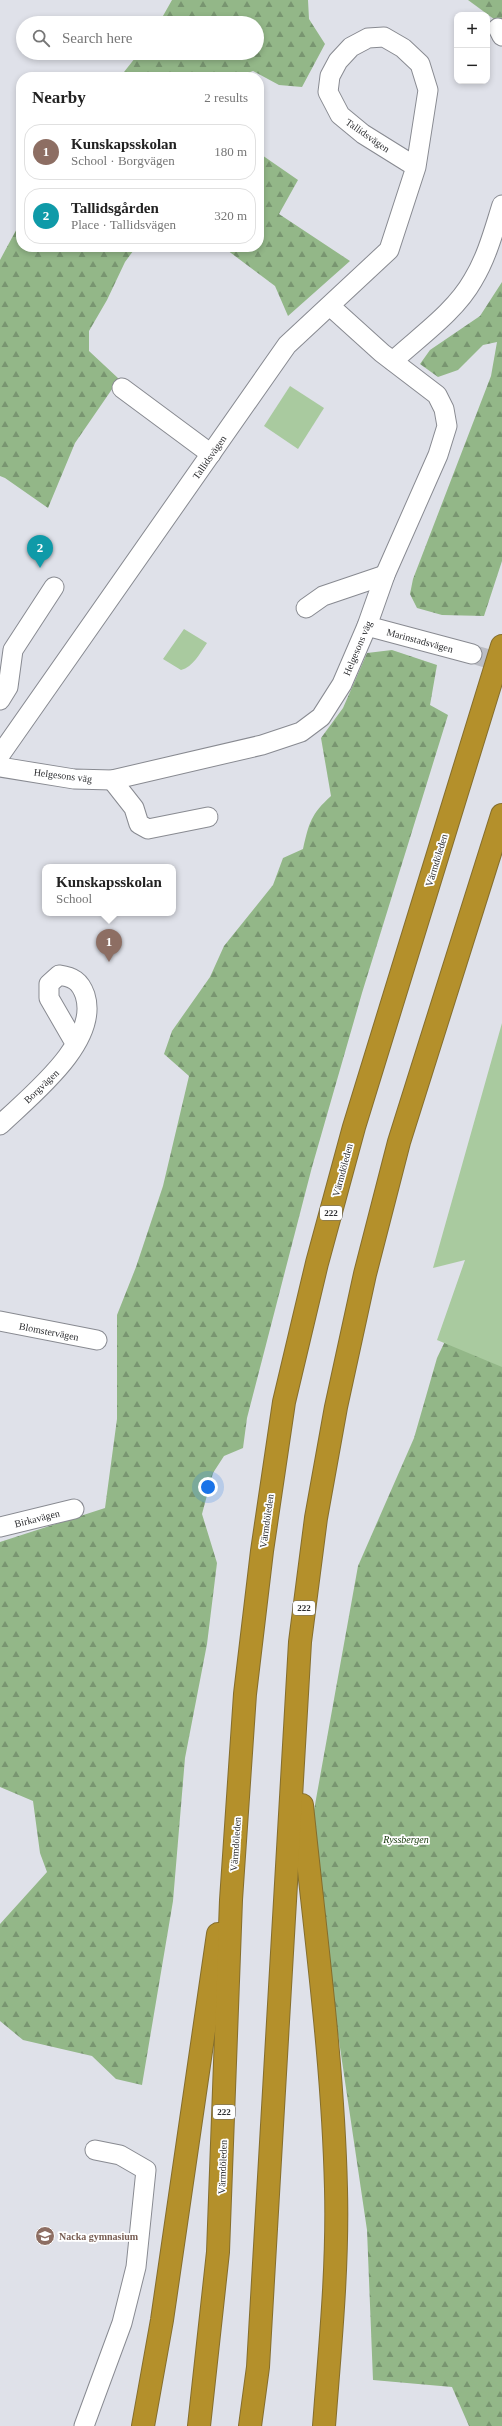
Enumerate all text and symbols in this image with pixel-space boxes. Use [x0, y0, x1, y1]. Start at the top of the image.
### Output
map controls [454, 12, 490, 84]
button: + [454, 12, 490, 48]
search box [16, 16, 264, 60]
icon: search [30, 27, 52, 49]
text: Search here [62, 30, 132, 46]
button: − [454, 48, 490, 84]
text: Nearby [32, 88, 86, 107]
text: 2 results [204, 90, 248, 105]
street label: Tallidsvägen [344, 116, 392, 155]
text: Kunskapsskolan [71, 136, 177, 152]
text: 1 [43, 144, 49, 159]
text: 180 m [214, 144, 247, 159]
text: School · Borgvägen [71, 153, 175, 168]
text: Tallidsgården [71, 200, 159, 216]
text: 2 [43, 208, 49, 223]
text: 320 m [214, 208, 247, 223]
text: Place · Tallidsvägen [71, 217, 176, 232]
street label: Tallidsvägen [190, 433, 229, 481]
pin: 2 [27, 535, 53, 568]
street label: Helgesons väg [341, 619, 374, 677]
street label: Marinstadsvägen [385, 626, 454, 655]
street label: Helgesons väg [33, 766, 93, 785]
street label: Värmdöleden [423, 833, 450, 888]
popup [42, 864, 176, 916]
text: Kunskapsskolan [56, 874, 162, 890]
text: School [56, 891, 92, 906]
pin: 1 [96, 929, 122, 962]
street label: Borgvägen [22, 1067, 61, 1105]
street label: Värmdöleden [330, 1142, 355, 1198]
road number: 222 [320, 1206, 342, 1220]
street label: Blomstervägen [18, 1320, 80, 1343]
your location [198, 1477, 218, 1497]
street label: Värmdöleden [257, 1493, 276, 1549]
street label: Birkavägen [13, 1508, 61, 1529]
road number: 222 [293, 1601, 315, 1615]
street label: Värmdöleden [228, 1816, 243, 1872]
park label: Ryssbergen [382, 1834, 429, 1845]
road number: 222 [213, 2105, 235, 2119]
street label: Värmdöleden [216, 2140, 229, 2194]
school or university icon: Nacka gymnasium [34, 2225, 56, 2247]
place label: Nacka gymnasium [59, 2231, 139, 2242]

